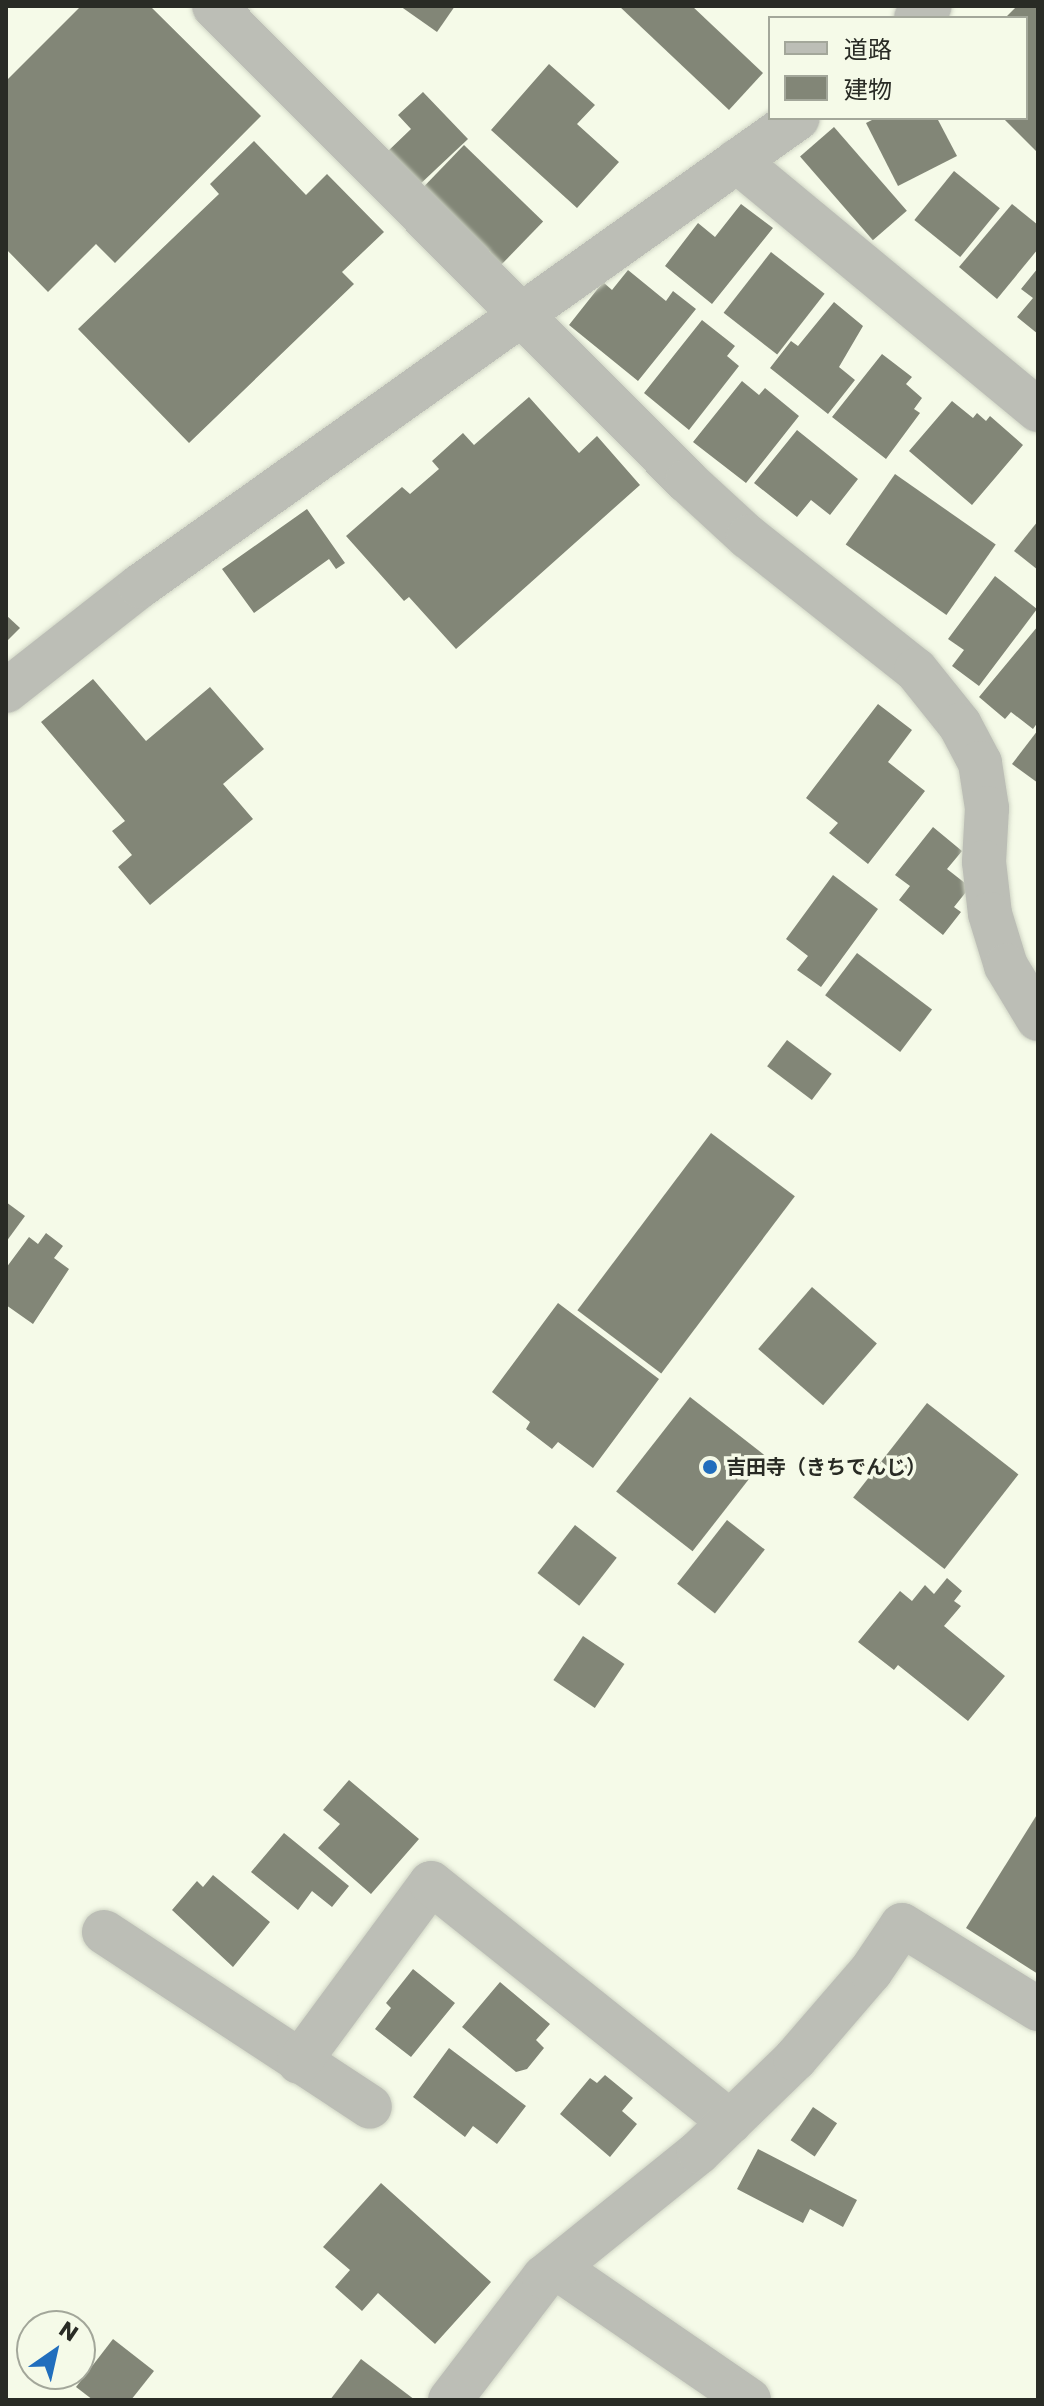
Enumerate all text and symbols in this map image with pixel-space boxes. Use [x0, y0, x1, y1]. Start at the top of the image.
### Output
legend [768, 16, 1028, 120]
text: 道路 [844, 33, 892, 66]
text: 建物 [844, 73, 892, 106]
place label: 吉田寺（きちでんじ） [726, 1455, 926, 1479]
marker: 吉田寺（きちでんじ） [701, 1458, 719, 1476]
north arrow [16, 2310, 96, 2390]
text: N [53, 2314, 84, 2349]

